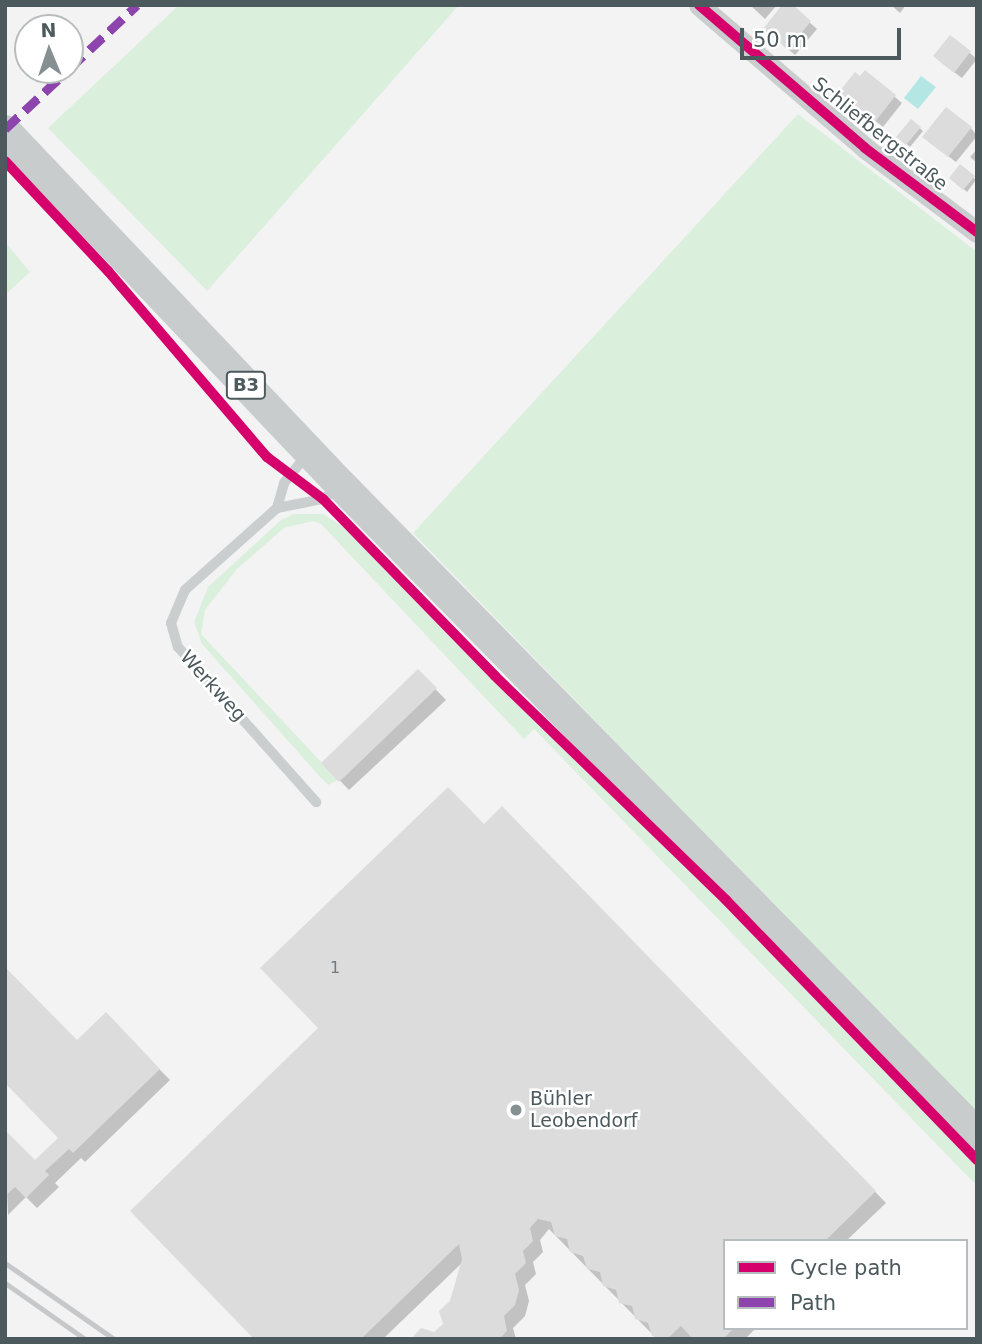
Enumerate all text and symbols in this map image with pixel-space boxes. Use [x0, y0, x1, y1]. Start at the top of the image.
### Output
north arrow [14, 14, 84, 84]
scale bar [744, 14, 905, 58]
text: N [40, 19, 57, 41]
text: 50 m [753, 28, 807, 52]
street label: Schliefbergstraße [808, 73, 952, 195]
road number: B3 [225, 370, 267, 400]
street label: Werkweg [175, 646, 251, 726]
house number: 1 [330, 958, 340, 978]
place label: Bühler Leobendorf [530, 1088, 638, 1132]
marker: Bühler Leobendorf [508, 1102, 524, 1118]
legend [723, 1239, 968, 1330]
text: Cycle path [790, 1256, 902, 1280]
text: Path [790, 1291, 836, 1315]

